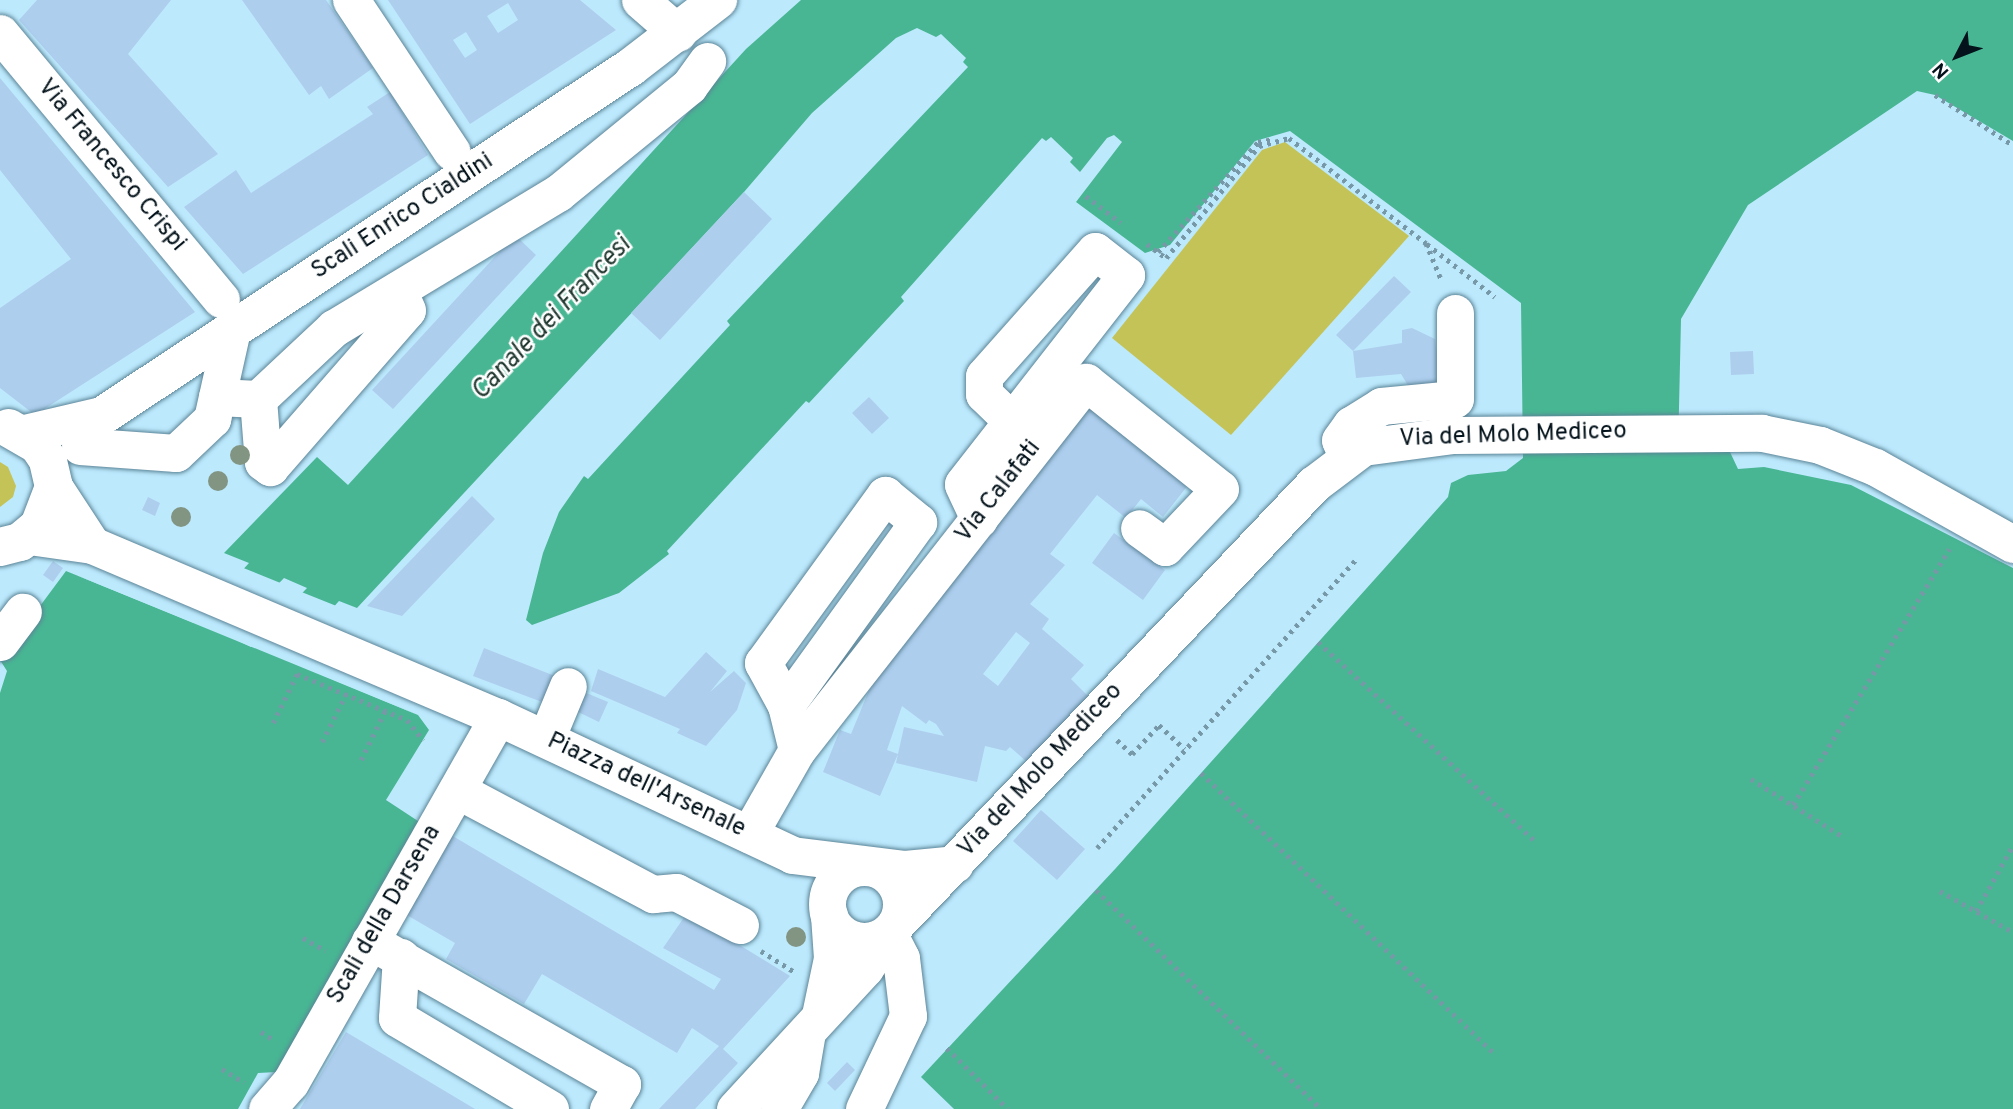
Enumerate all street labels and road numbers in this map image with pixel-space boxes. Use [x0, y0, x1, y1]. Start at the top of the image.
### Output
street label: Via Francesco Crispi [30, 74, 192, 258]
street label: Scali Enrico Cialdini [307, 148, 499, 286]
street label: Via del Molo Mediceo [1399, 418, 1627, 454]
street label: Via Calafati [950, 435, 1048, 549]
street label: Via del Molo Mediceo [953, 678, 1129, 864]
street label: Piazza dell'Arsenale [542, 727, 750, 845]
street label: Scali della Darsena [322, 820, 448, 1010]

